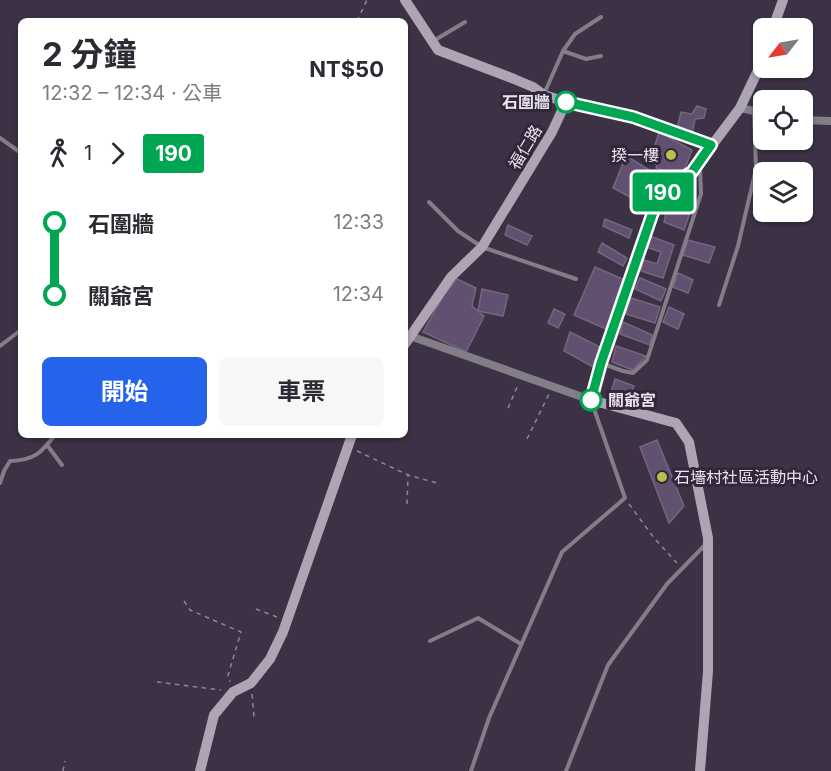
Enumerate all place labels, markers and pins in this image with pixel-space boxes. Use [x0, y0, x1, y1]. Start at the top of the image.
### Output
marker: 石圍牆 [555, 91, 577, 113]
place label: 石圍牆 [502, 92, 550, 112]
place label: 揆一樓 [611, 145, 659, 165]
marker: 揆一樓 [664, 148, 678, 162]
marker: 關爺宮 [580, 389, 602, 411]
place label: 關爺宮 [608, 390, 656, 410]
place label: 石墻村社區活動中心 [674, 467, 818, 487]
marker: 石墻村社區活動中心 [655, 470, 669, 484]

